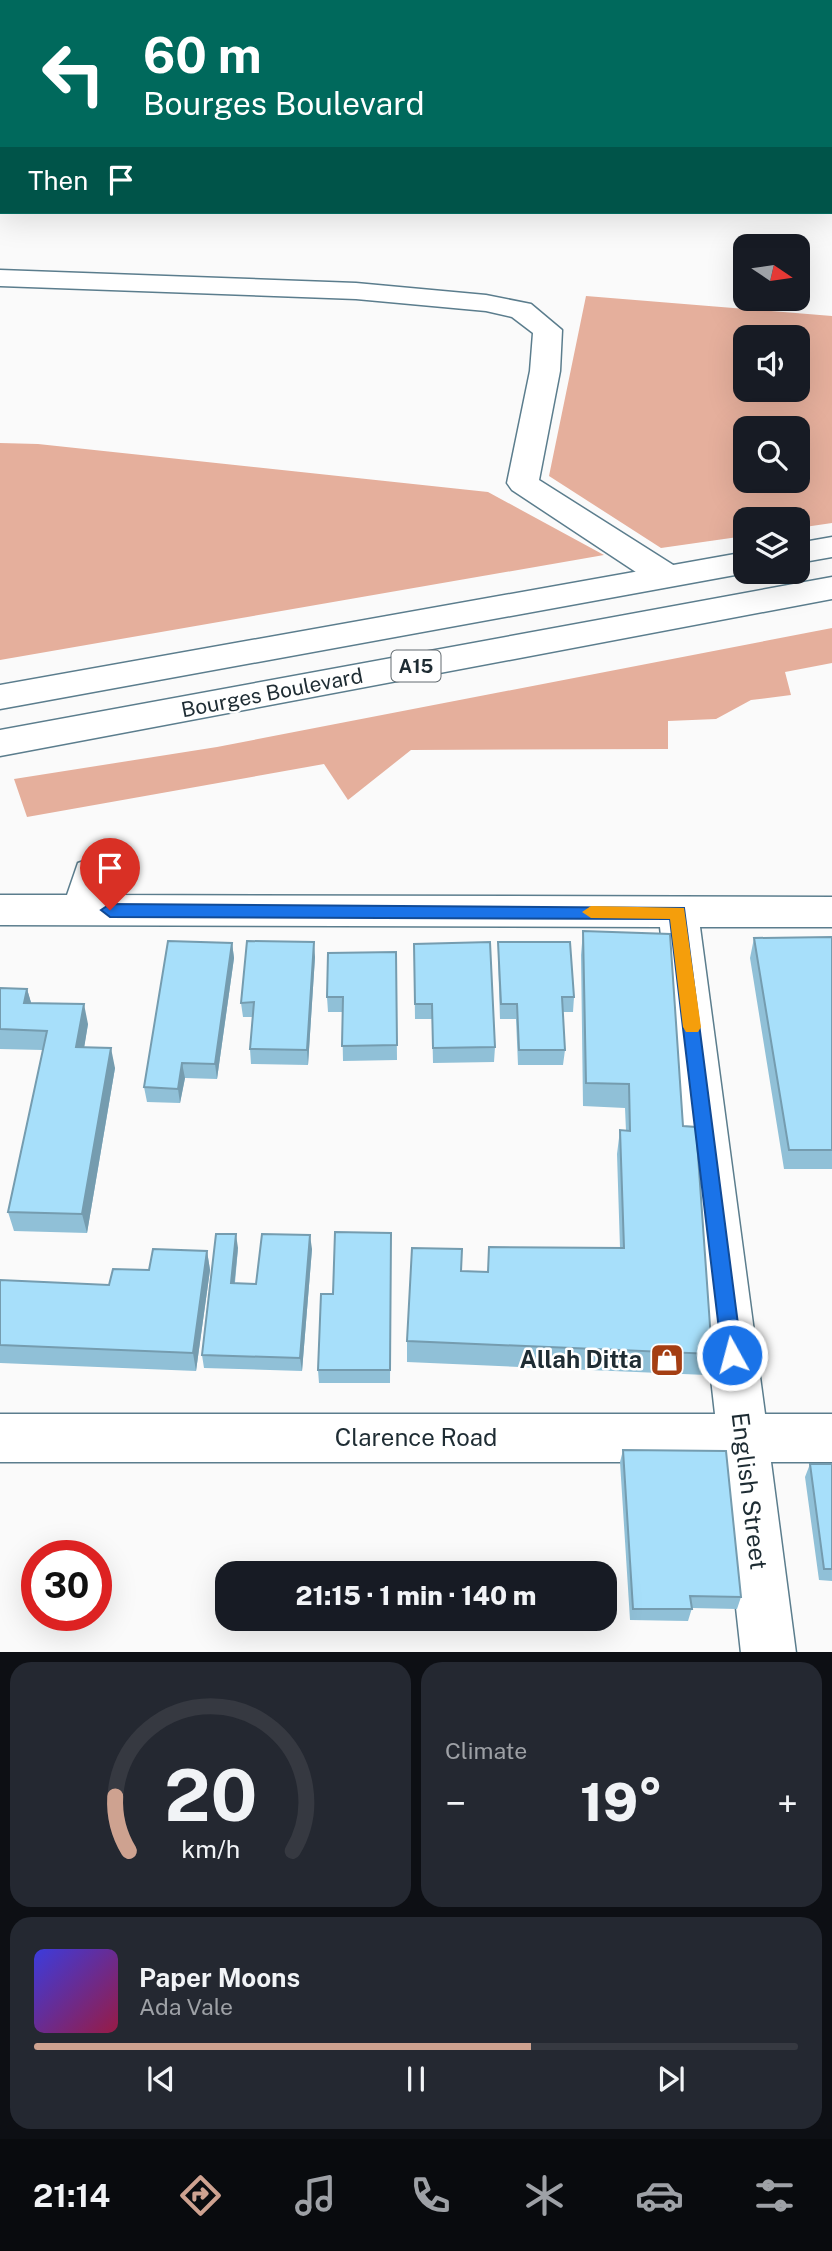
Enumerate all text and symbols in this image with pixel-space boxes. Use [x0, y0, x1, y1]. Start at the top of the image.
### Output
text: 60 m [143, 26, 262, 84]
icon: left [28, 28, 119, 119]
text: Bourges Boulevard [143, 85, 425, 122]
icon: arrive [102, 161, 140, 199]
text: Then [28, 165, 88, 196]
north arrow [733, 234, 810, 312]
map controls [733, 234, 810, 584]
button: sound [733, 325, 810, 402]
button: search [733, 416, 810, 493]
button: layers [733, 507, 810, 584]
road number: A15 [392, 650, 440, 681]
street label: Bourges Boulevard [179, 663, 365, 722]
pin [80, 838, 140, 910]
icon: arrive [91, 849, 129, 887]
position arrow [695, 1318, 769, 1392]
shop icon: Allah Ditta [648, 1341, 686, 1379]
place label: Allah Ditta [520, 1345, 642, 1373]
street label: English Street [726, 1411, 774, 1571]
street label: Clarence Road [335, 1423, 497, 1451]
speed limit sign: 30 [21, 1540, 112, 1631]
text: 21:15 · 1 min · 140 m [296, 1580, 536, 1611]
text: Climate [445, 1737, 527, 1764]
text: 20 [164, 1752, 257, 1837]
text: 19° [580, 1772, 663, 1833]
text: − [445, 1781, 466, 1826]
text: + [777, 1781, 798, 1826]
text: km/h [181, 1833, 240, 1863]
text: Paper Moons [139, 1962, 300, 1993]
text: Ada Vale [139, 1993, 233, 2020]
icon: previous [142, 2060, 180, 2098]
icon: pause [397, 2060, 435, 2098]
icon: next [652, 2060, 690, 2098]
icon: directions [176, 2171, 225, 2220]
icon: music [291, 2171, 340, 2220]
icon: phone [406, 2171, 455, 2220]
icon: climate [520, 2171, 569, 2220]
icon: car [635, 2171, 684, 2220]
icon: filters [750, 2171, 799, 2220]
text: 21:14 [33, 2177, 110, 2214]

